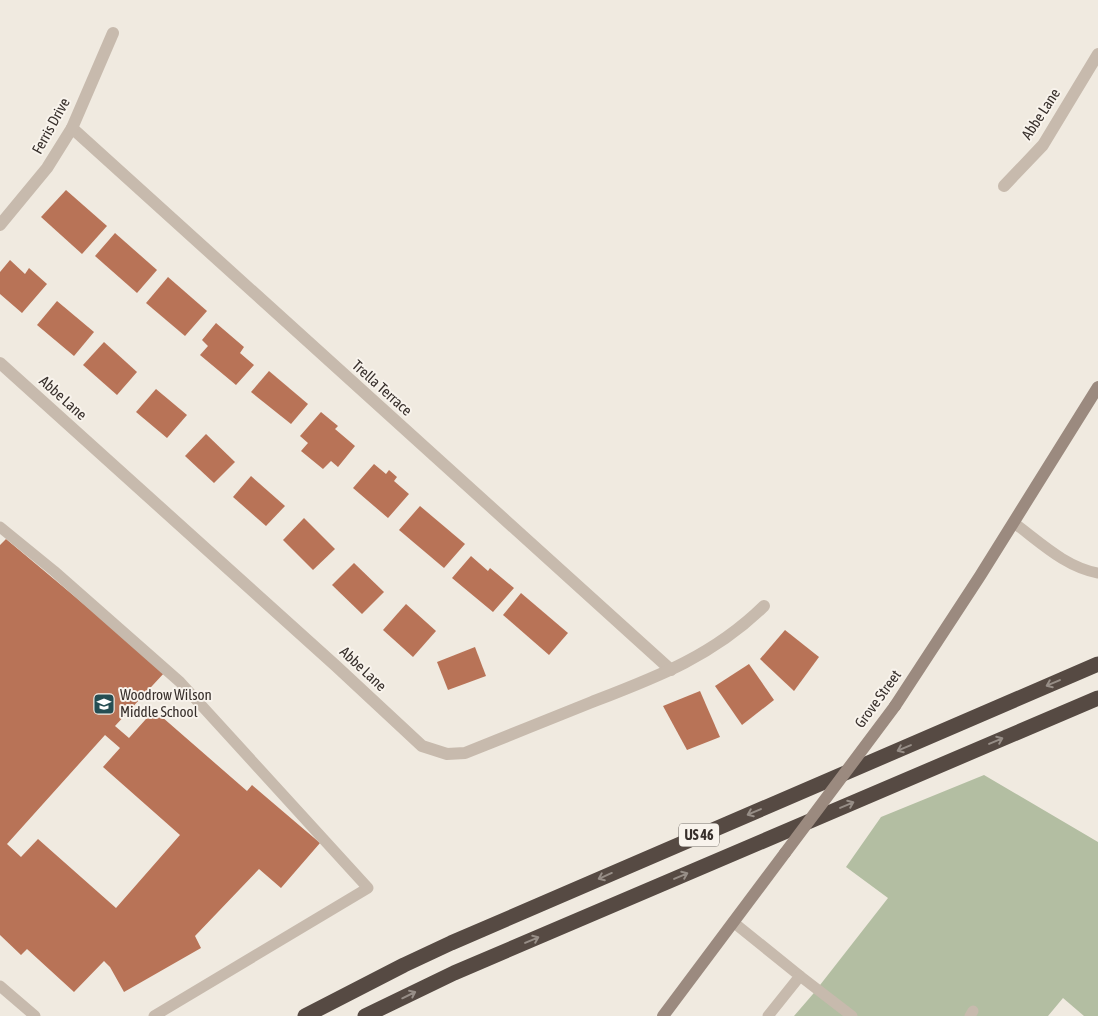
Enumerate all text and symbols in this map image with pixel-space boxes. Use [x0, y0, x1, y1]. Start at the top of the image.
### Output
street label: Abbe Lane [1018, 85, 1063, 142]
street label: Ferris Drive [28, 95, 73, 157]
street label: Trella Terrace [349, 356, 416, 419]
street label: Abbe Lane [36, 372, 90, 423]
street label: Abbe Lane [337, 643, 390, 695]
street label: Grove Street [851, 667, 904, 731]
one-way arrow [1046, 679, 1061, 689]
place label: Woodrow Wilson Middle School [120, 686, 212, 720]
school or university icon: Woodrow Wilson Middle School [92, 692, 116, 716]
one-way arrow [988, 736, 1003, 745]
one-way arrow [897, 743, 912, 753]
one-way arrow [839, 799, 854, 809]
one-way arrow [747, 808, 762, 817]
road number: US 46 [679, 824, 719, 846]
one-way arrow [673, 870, 688, 880]
one-way arrow [598, 871, 613, 881]
one-way arrow [524, 934, 539, 944]
one-way arrow [401, 990, 416, 999]

